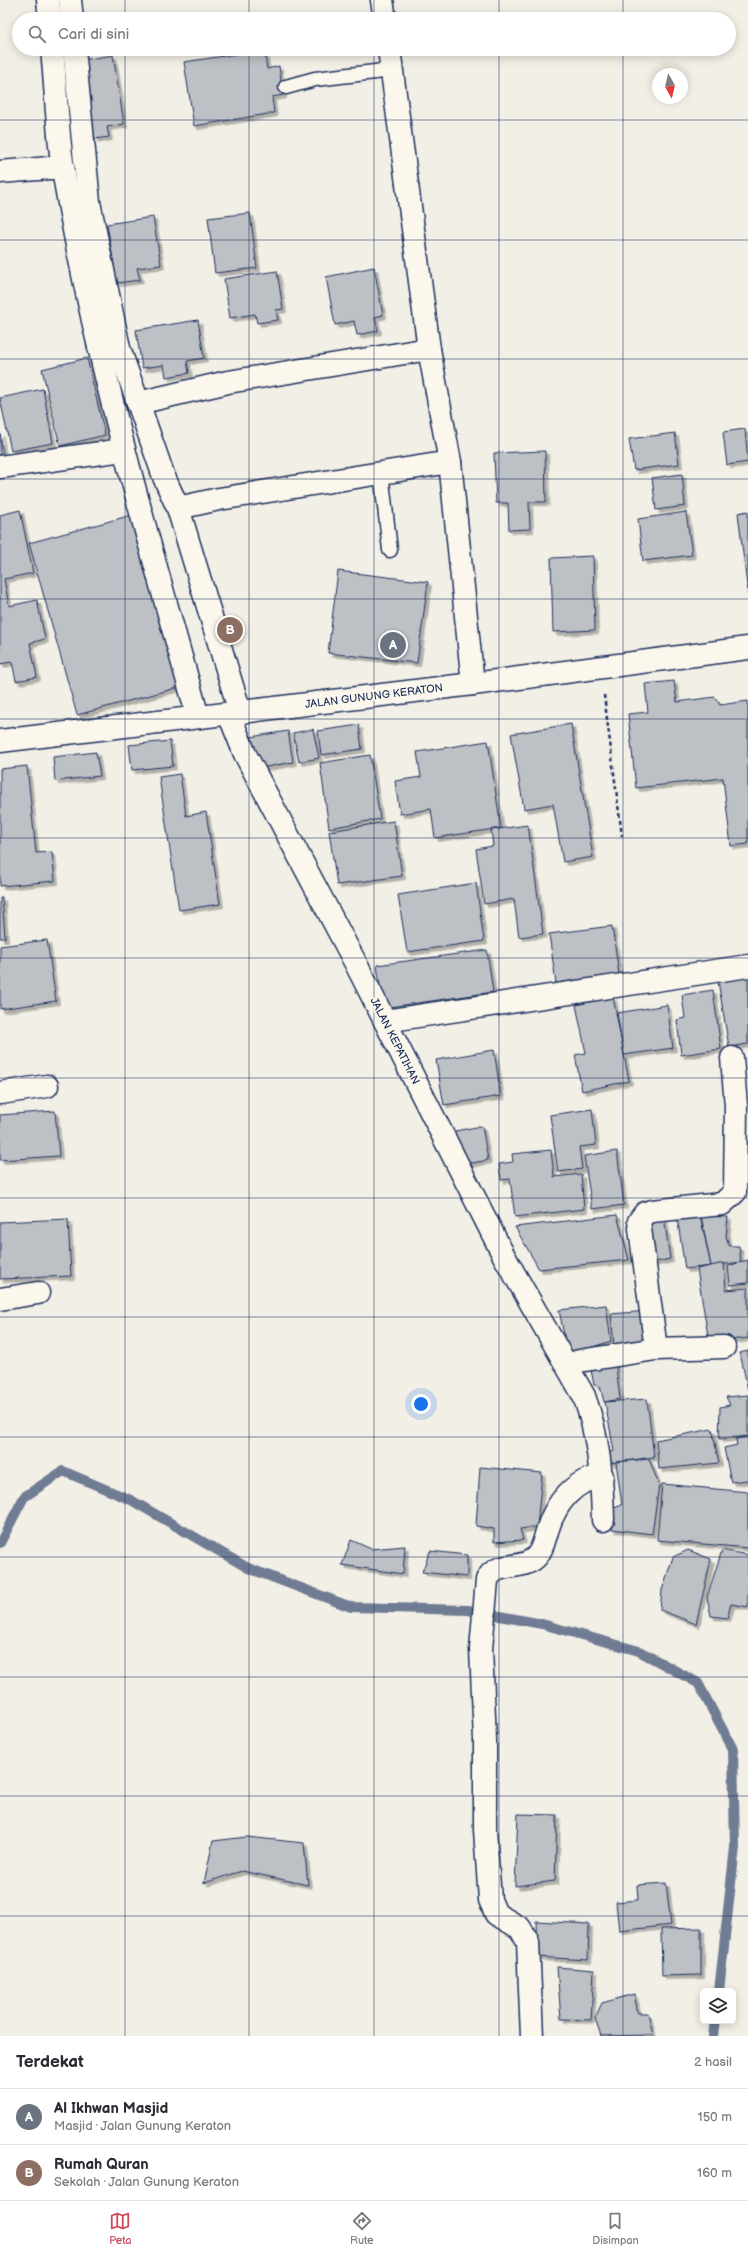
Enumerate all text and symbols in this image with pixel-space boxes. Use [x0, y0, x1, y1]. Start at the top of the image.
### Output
search box [12, 12, 736, 56]
icon: search [26, 23, 48, 45]
text: Cari di sini [58, 25, 129, 44]
north arrow [652, 68, 688, 104]
pin: B [217, 615, 243, 645]
pin: A [380, 630, 406, 660]
street label: JALAN GUNUNG KERATON [304, 681, 444, 711]
street label: JALAN KEPATIHAN [368, 996, 422, 1086]
your location [411, 1394, 431, 1414]
map controls [700, 1988, 736, 2024]
button: layers [700, 1988, 736, 2024]
text: Terdekat [16, 2052, 84, 2072]
text: 2 hasil [694, 2054, 732, 2070]
text: Al Ikhwan Masjid [54, 2099, 168, 2118]
text: A [25, 2109, 33, 2125]
text: 150 m [698, 2109, 732, 2125]
text: Masjid · Jalan Gunung Keraton [54, 2118, 231, 2134]
text: Rumah Quran [54, 2155, 149, 2174]
text: B [24, 2165, 34, 2181]
text: 160 m [697, 2165, 732, 2181]
text: Sekolah · Jalan Gunung Keraton [54, 2174, 239, 2190]
tab: Peta [109, 2210, 132, 2247]
tab: Rute [350, 2210, 374, 2247]
tab: Disimpan [592, 2210, 639, 2247]

